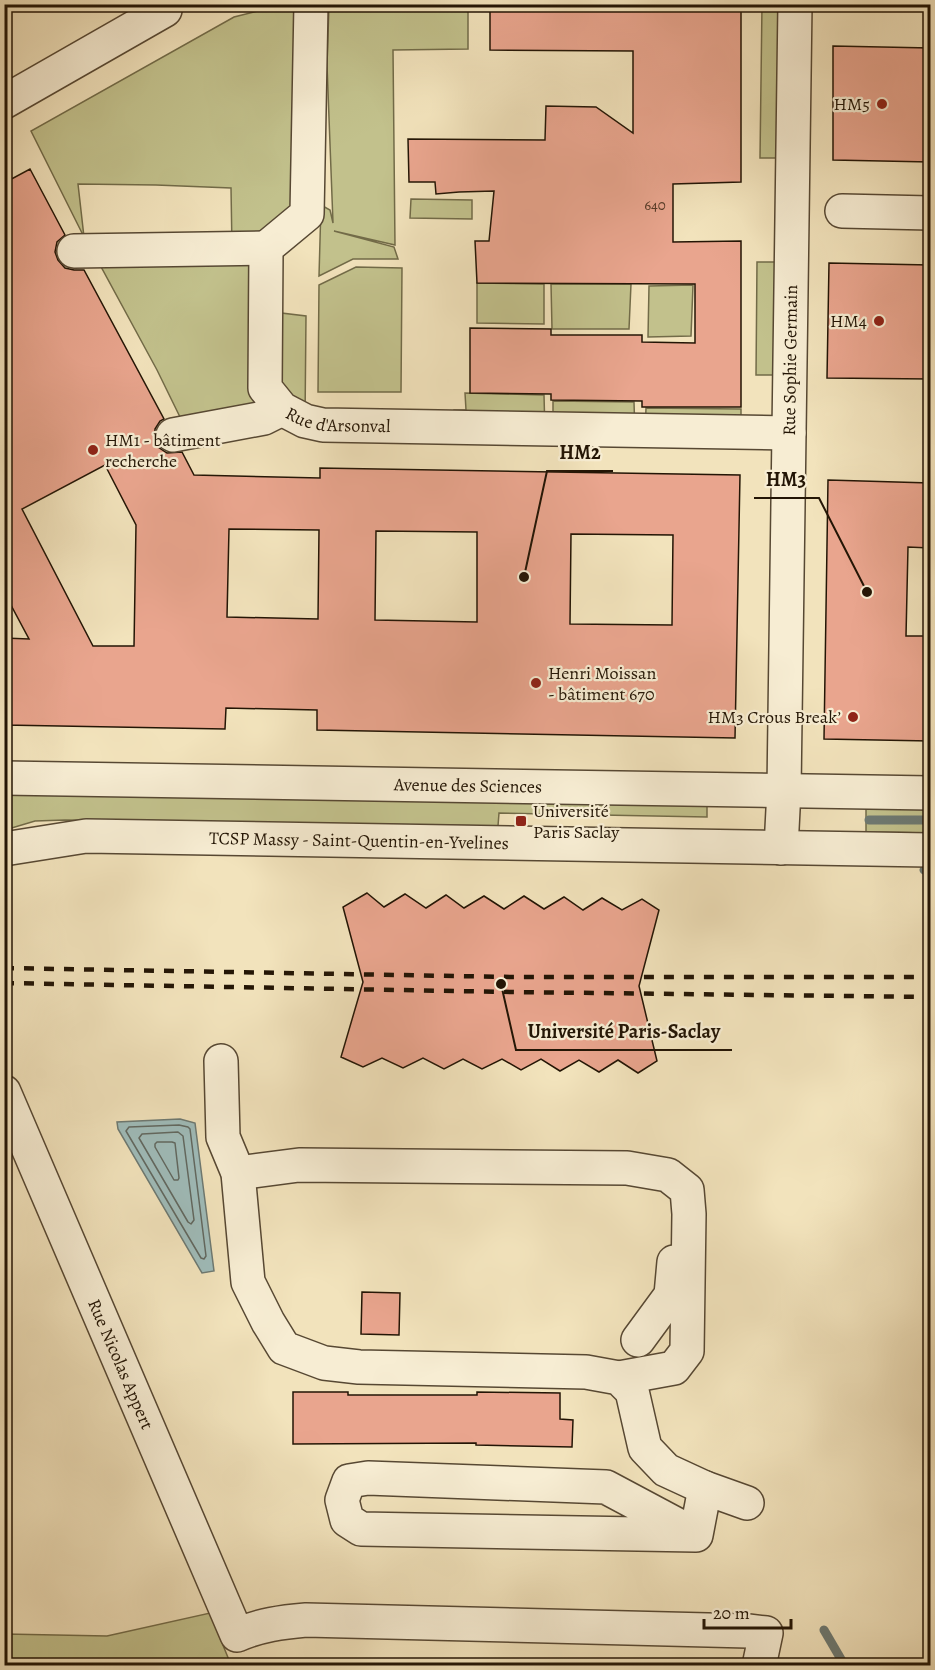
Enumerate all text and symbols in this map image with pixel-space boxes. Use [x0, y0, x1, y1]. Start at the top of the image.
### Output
place label: HM5 [833, 92, 870, 116]
marker: HM5 [875, 97, 889, 111]
house number: 640 [644, 195, 666, 215]
street label: Rue Sophie Germain [777, 284, 803, 436]
place label: HM4 [830, 309, 867, 333]
marker: HM4 [872, 314, 886, 328]
street label: Rue d'Arsonval [281, 401, 391, 438]
place label: HM1 - bâtiment recherche [105, 428, 221, 473]
callout: HM2 [547, 433, 613, 471]
text: HM2 [559, 439, 601, 466]
marker: HM1 - bâtiment recherche [86, 443, 100, 457]
callout: HM3 [754, 460, 819, 498]
text: HM3 [766, 466, 806, 493]
place label: Henri Moissan - bâtiment 670 [548, 661, 656, 706]
marker: Henri Moissan - bâtiment 670 [529, 676, 543, 690]
place label: HM3 Crous Break’ [707, 705, 841, 729]
marker: HM3 Crous Break’ [846, 710, 860, 724]
street label: Avenue des Sciences [393, 772, 542, 799]
place label: Université Paris Saclay [533, 799, 620, 844]
marker: Université Paris Saclay [514, 814, 528, 828]
street label: TCSP Massy - Saint-Quentin-en-Yvelines [209, 826, 509, 855]
callout: Université Paris-Saclay [516, 1012, 732, 1050]
text: Université Paris-Saclay [528, 1018, 721, 1045]
street label: Rue Nicolas Appert [82, 1295, 159, 1433]
scale bar [704, 1592, 791, 1630]
text: 20 m [713, 1601, 750, 1625]

